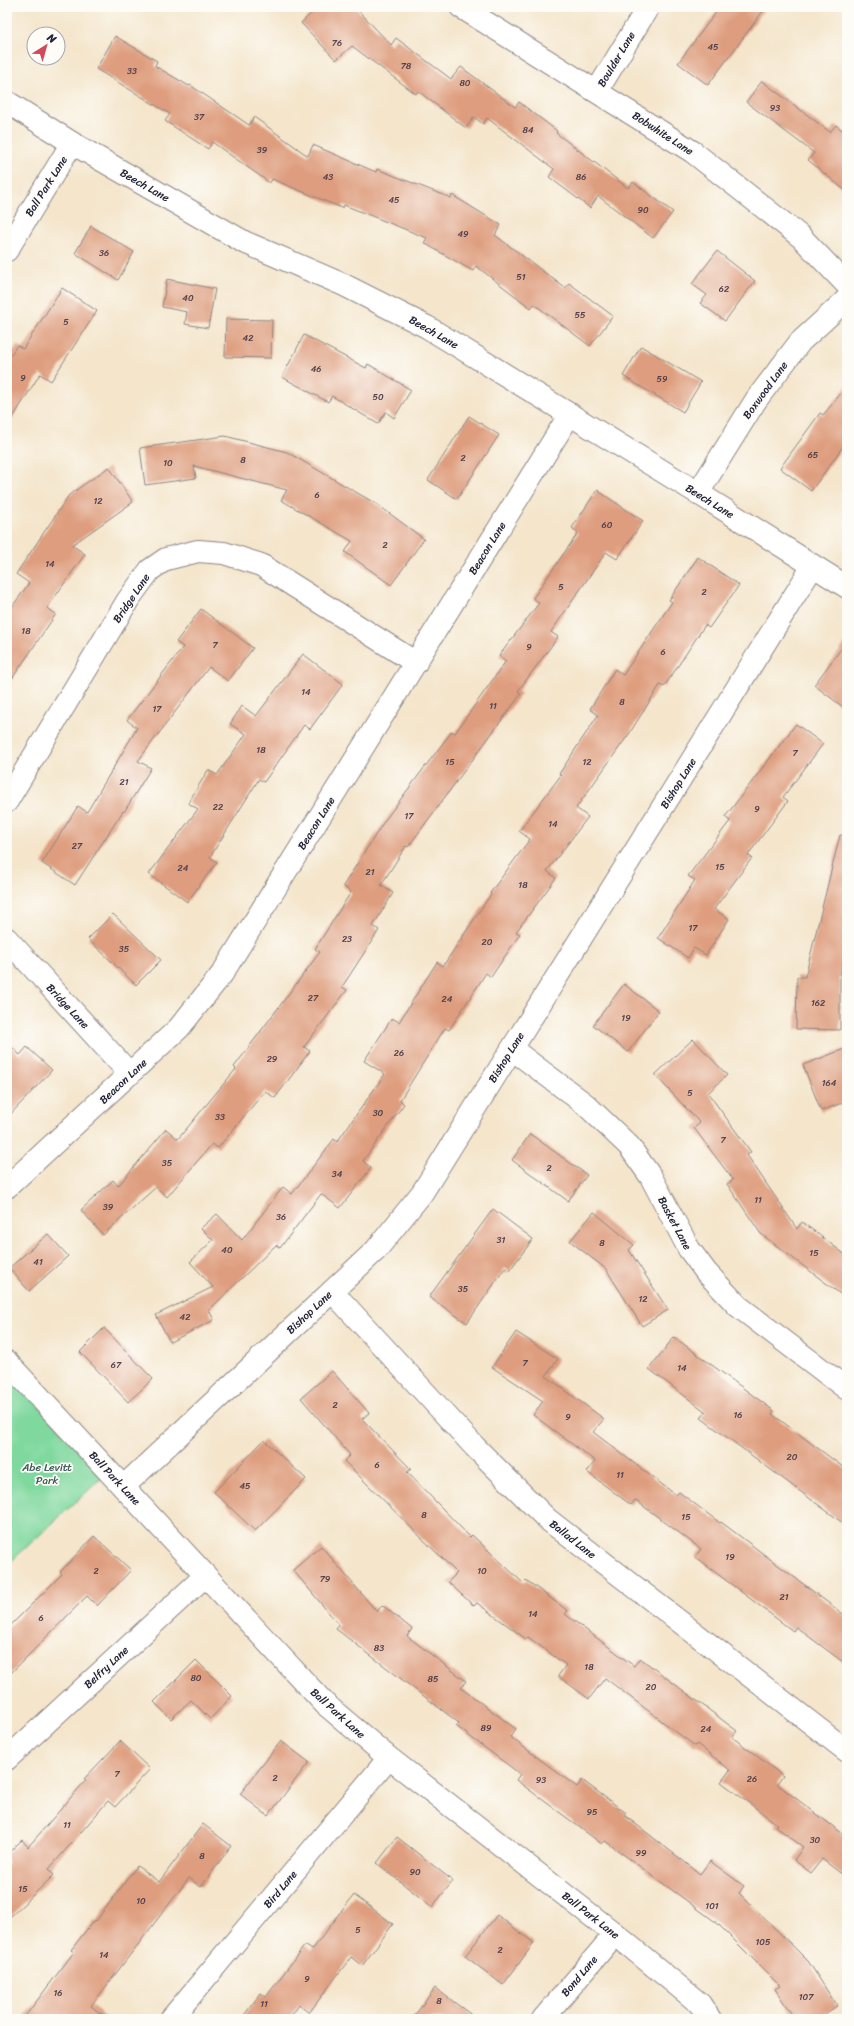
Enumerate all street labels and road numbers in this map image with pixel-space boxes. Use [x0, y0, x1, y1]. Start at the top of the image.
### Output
street label: Boulder Lane [592, 27, 641, 91]
street label: Bobwhite Lane [628, 106, 698, 161]
street label: Ball Park Lane [20, 152, 73, 221]
street label: Beech Lane [116, 164, 173, 207]
street label: Beech Lane [405, 311, 462, 354]
street label: Boxwood Lane [738, 357, 793, 423]
street label: Beech Lane [682, 479, 738, 524]
street label: Beacon Lane [463, 517, 512, 579]
street label: Bridge Lane [108, 569, 155, 627]
street label: Bishop Lane [655, 754, 702, 813]
street label: Beacon Lane [292, 792, 341, 854]
street label: Bridge Lane [41, 979, 94, 1034]
street label: Bishop Lane [483, 1028, 530, 1087]
street label: Beacon Lane [95, 1054, 152, 1109]
street label: Basket Lane [652, 1193, 697, 1254]
street label: Bishop Lane [282, 1286, 337, 1339]
street label: Ball Park Lane [84, 1447, 145, 1510]
street label: Ballad Lane [545, 1515, 601, 1564]
street label: Belfry Lane [79, 1641, 133, 1693]
street label: Ball Park Lane [306, 1683, 370, 1744]
street label: Bird Lane [259, 1865, 303, 1913]
street label: Ball Park Lane [558, 1887, 624, 1944]
street label: Bond Lane [556, 1951, 603, 2001]

